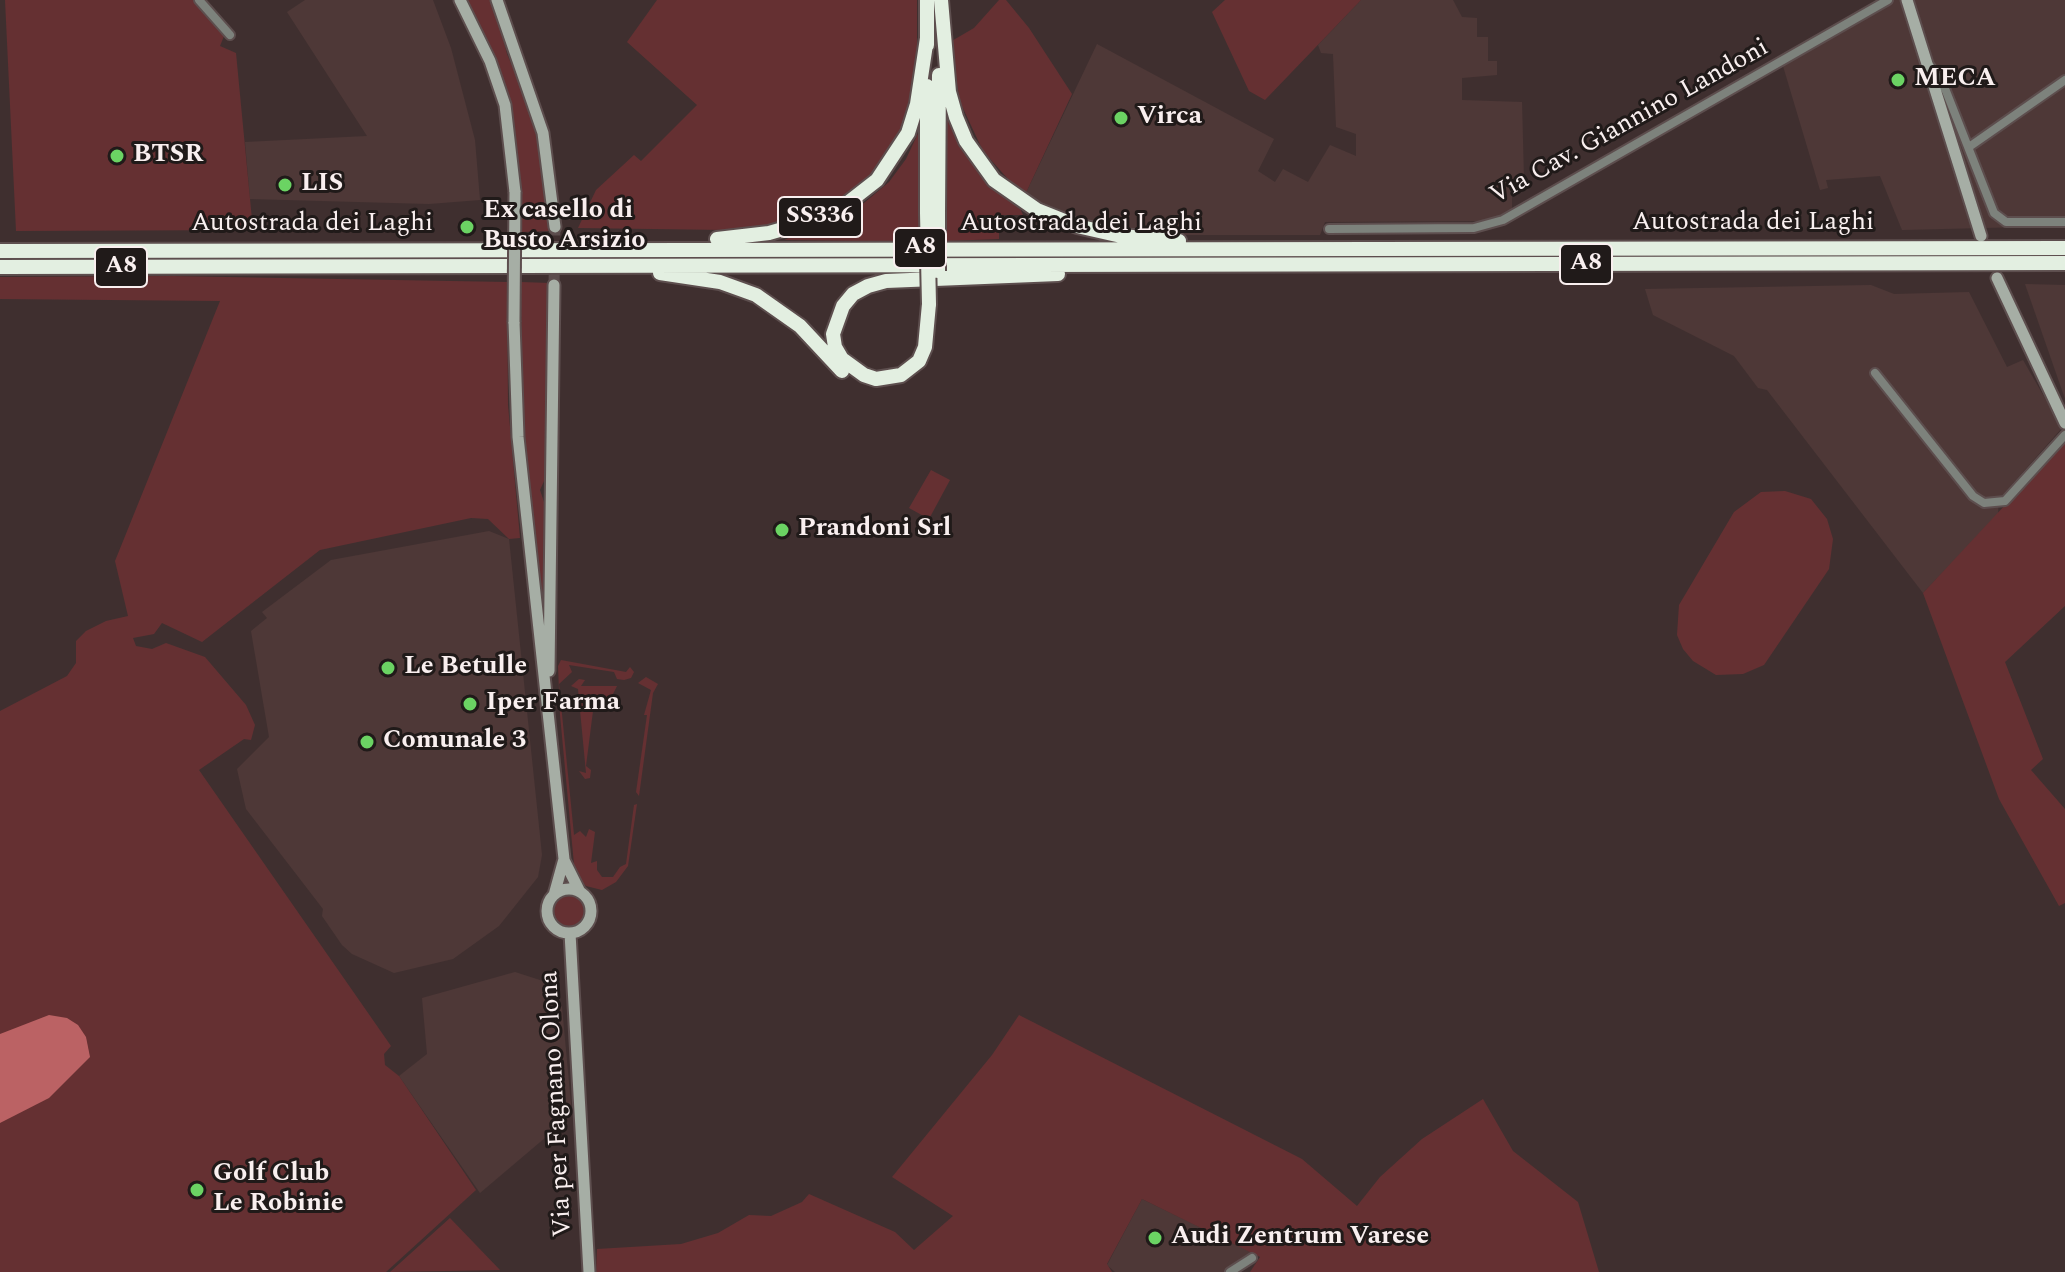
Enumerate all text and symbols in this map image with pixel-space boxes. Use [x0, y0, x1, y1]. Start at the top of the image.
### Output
street label: Via Cav. Giannino Landoni [1485, 33, 1775, 213]
place label: MECA [1914, 64, 1996, 96]
marker: MECA [1889, 71, 1907, 89]
place label: Virca [1137, 102, 1202, 134]
marker: Virca [1112, 109, 1130, 127]
place label: BTSR [133, 140, 203, 172]
marker: BTSR [108, 147, 126, 165]
place label: LIS [301, 169, 343, 201]
marker: LIS [276, 176, 294, 194]
place label: Ex casello di Busto Arsizio [483, 196, 646, 258]
road number: SS336 [778, 197, 862, 237]
street label: Autostrada dei Laghi [1632, 208, 1874, 240]
street label: Autostrada dei Laghi [191, 209, 433, 241]
street label: Autostrada dei Laghi [960, 209, 1202, 241]
marker: Ex casello di Busto Arsizio [458, 218, 476, 236]
road number: A8 [894, 228, 946, 268]
road number: A8 [1560, 244, 1612, 284]
road number: A8 [95, 247, 147, 287]
place label: Prandoni Srl [798, 514, 951, 546]
marker: Prandoni Srl [773, 521, 791, 539]
place label: Le Betulle [404, 652, 527, 684]
marker: Le Betulle [379, 659, 397, 677]
place label: Iper Farma [486, 688, 620, 720]
marker: Iper Farma [461, 695, 479, 713]
place label: Comunale 3 [383, 726, 526, 758]
marker: Comunale 3 [358, 733, 376, 751]
street label: Via per Fagnano Olona [535, 970, 581, 1238]
place label: Golf Club Le Robinie [213, 1159, 344, 1220]
marker: Golf Club Le Robinie [188, 1181, 206, 1199]
place label: Audi Zentrum Varese [1171, 1222, 1429, 1254]
marker: Audi Zentrum Varese [1146, 1229, 1164, 1247]

